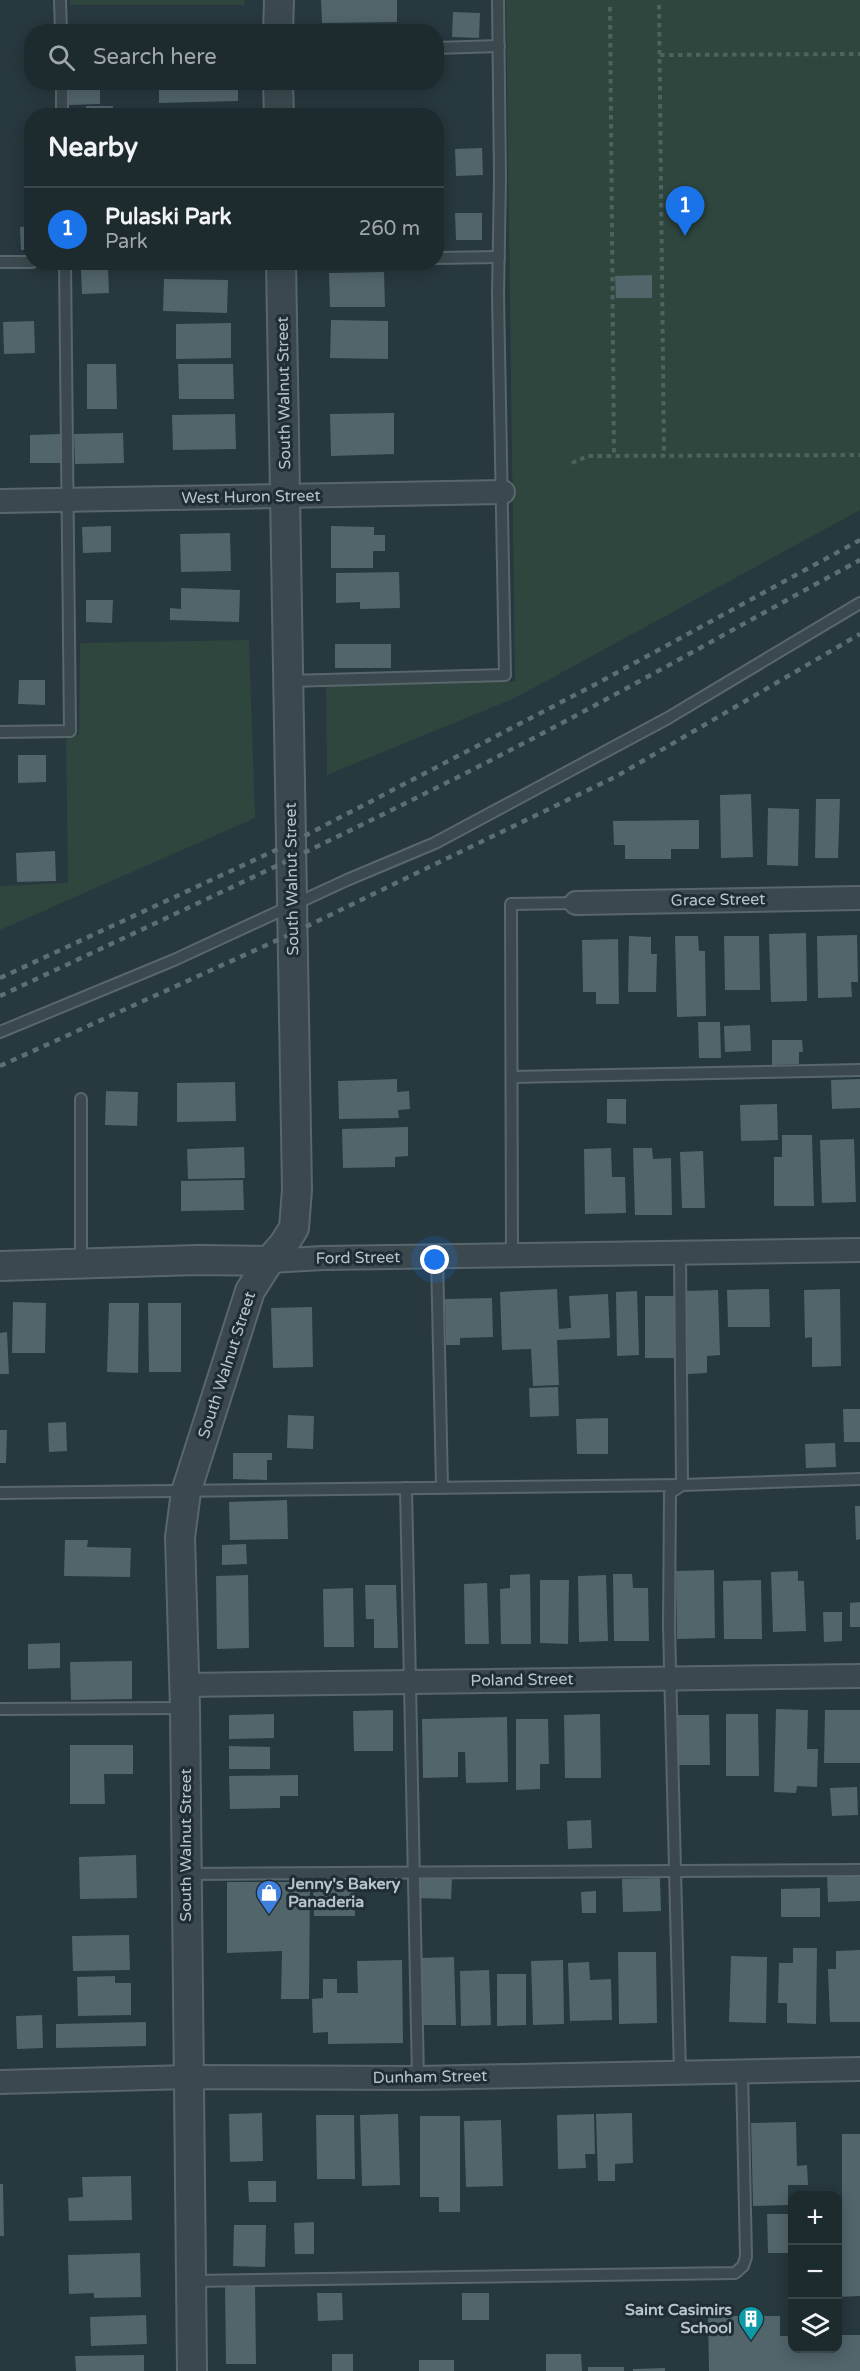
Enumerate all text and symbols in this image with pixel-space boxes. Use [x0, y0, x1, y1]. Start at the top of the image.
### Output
search box [24, 24, 444, 90]
icon: search [45, 41, 78, 74]
text: Search here [93, 44, 217, 70]
text: Nearby [48, 132, 138, 163]
pin: 1 [666, 186, 704, 236]
text: Pulaski Park [105, 204, 232, 230]
text: 1 [61, 217, 74, 241]
text: 260 m [359, 217, 420, 241]
text: Park [105, 230, 148, 254]
street label: South Walnut Street [273, 316, 295, 470]
street label: West Huron Street [181, 486, 321, 508]
street label: South Walnut Street [281, 802, 303, 956]
street label: Grace Street [671, 889, 765, 911]
your location [420, 1245, 449, 1274]
street label: Ford Street [315, 1247, 401, 1269]
street label: South Walnut Street [194, 1289, 260, 1441]
street label: Poland Street [470, 1669, 574, 1691]
street label: South Walnut Street [176, 1768, 196, 1922]
place label: Jenny's Bakery Panaderia [287, 1874, 401, 1912]
shop icon: Jenny's Bakery Panaderia [254, 1878, 284, 1916]
street label: Dunham Street [372, 2066, 488, 2088]
map controls [788, 2191, 842, 2353]
button: + [788, 2191, 842, 2245]
button: − [788, 2245, 842, 2299]
button: layers [788, 2299, 842, 2353]
place label: Saint Casimirs School [625, 2300, 732, 2338]
building icon: Saint Casimirs School [736, 2304, 766, 2342]

